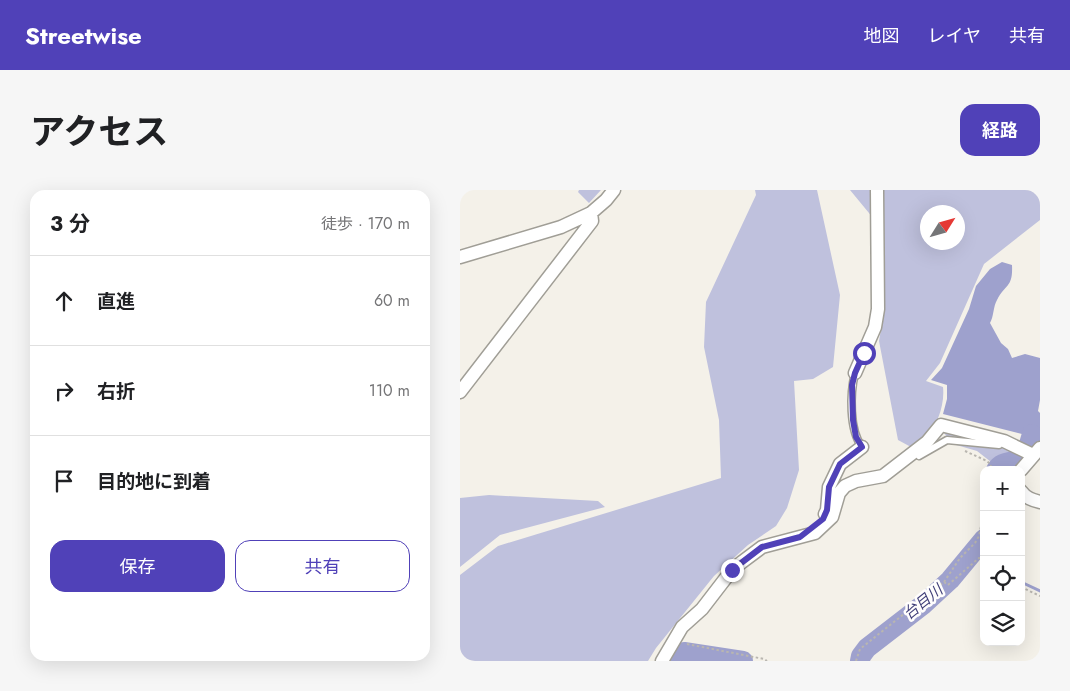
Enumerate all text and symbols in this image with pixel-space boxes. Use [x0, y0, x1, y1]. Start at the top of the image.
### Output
text: Streetwise [25, 18, 142, 53]
text: 地図 [864, 23, 900, 49]
text: レイヤ [928, 23, 981, 49]
text: 共有 [1009, 23, 1045, 49]
button: 経路 [960, 104, 1040, 156]
text: アクセス [30, 107, 168, 157]
north arrow [920, 205, 965, 250]
text: 3 分 [50, 209, 90, 239]
text: 徒歩 · 170 m [321, 212, 410, 235]
icon: ahead [50, 287, 78, 315]
text: 直進 [97, 288, 135, 315]
text: 60 m [374, 289, 410, 312]
route start [853, 342, 876, 365]
icon: right [50, 377, 78, 405]
text: 右折 [97, 378, 135, 405]
text: 110 m [369, 379, 410, 402]
map controls [980, 466, 1025, 646]
button: + [980, 466, 1025, 511]
icon: arrive [50, 467, 78, 495]
text: 目的地に到着 [97, 468, 211, 495]
button: − [980, 511, 1025, 556]
button: 保存 [50, 540, 225, 592]
button: 共有 [235, 540, 410, 592]
button: locate [980, 556, 1025, 601]
route end [721, 559, 744, 582]
water label: 台目川 [899, 578, 949, 625]
button: layers [980, 601, 1025, 646]

